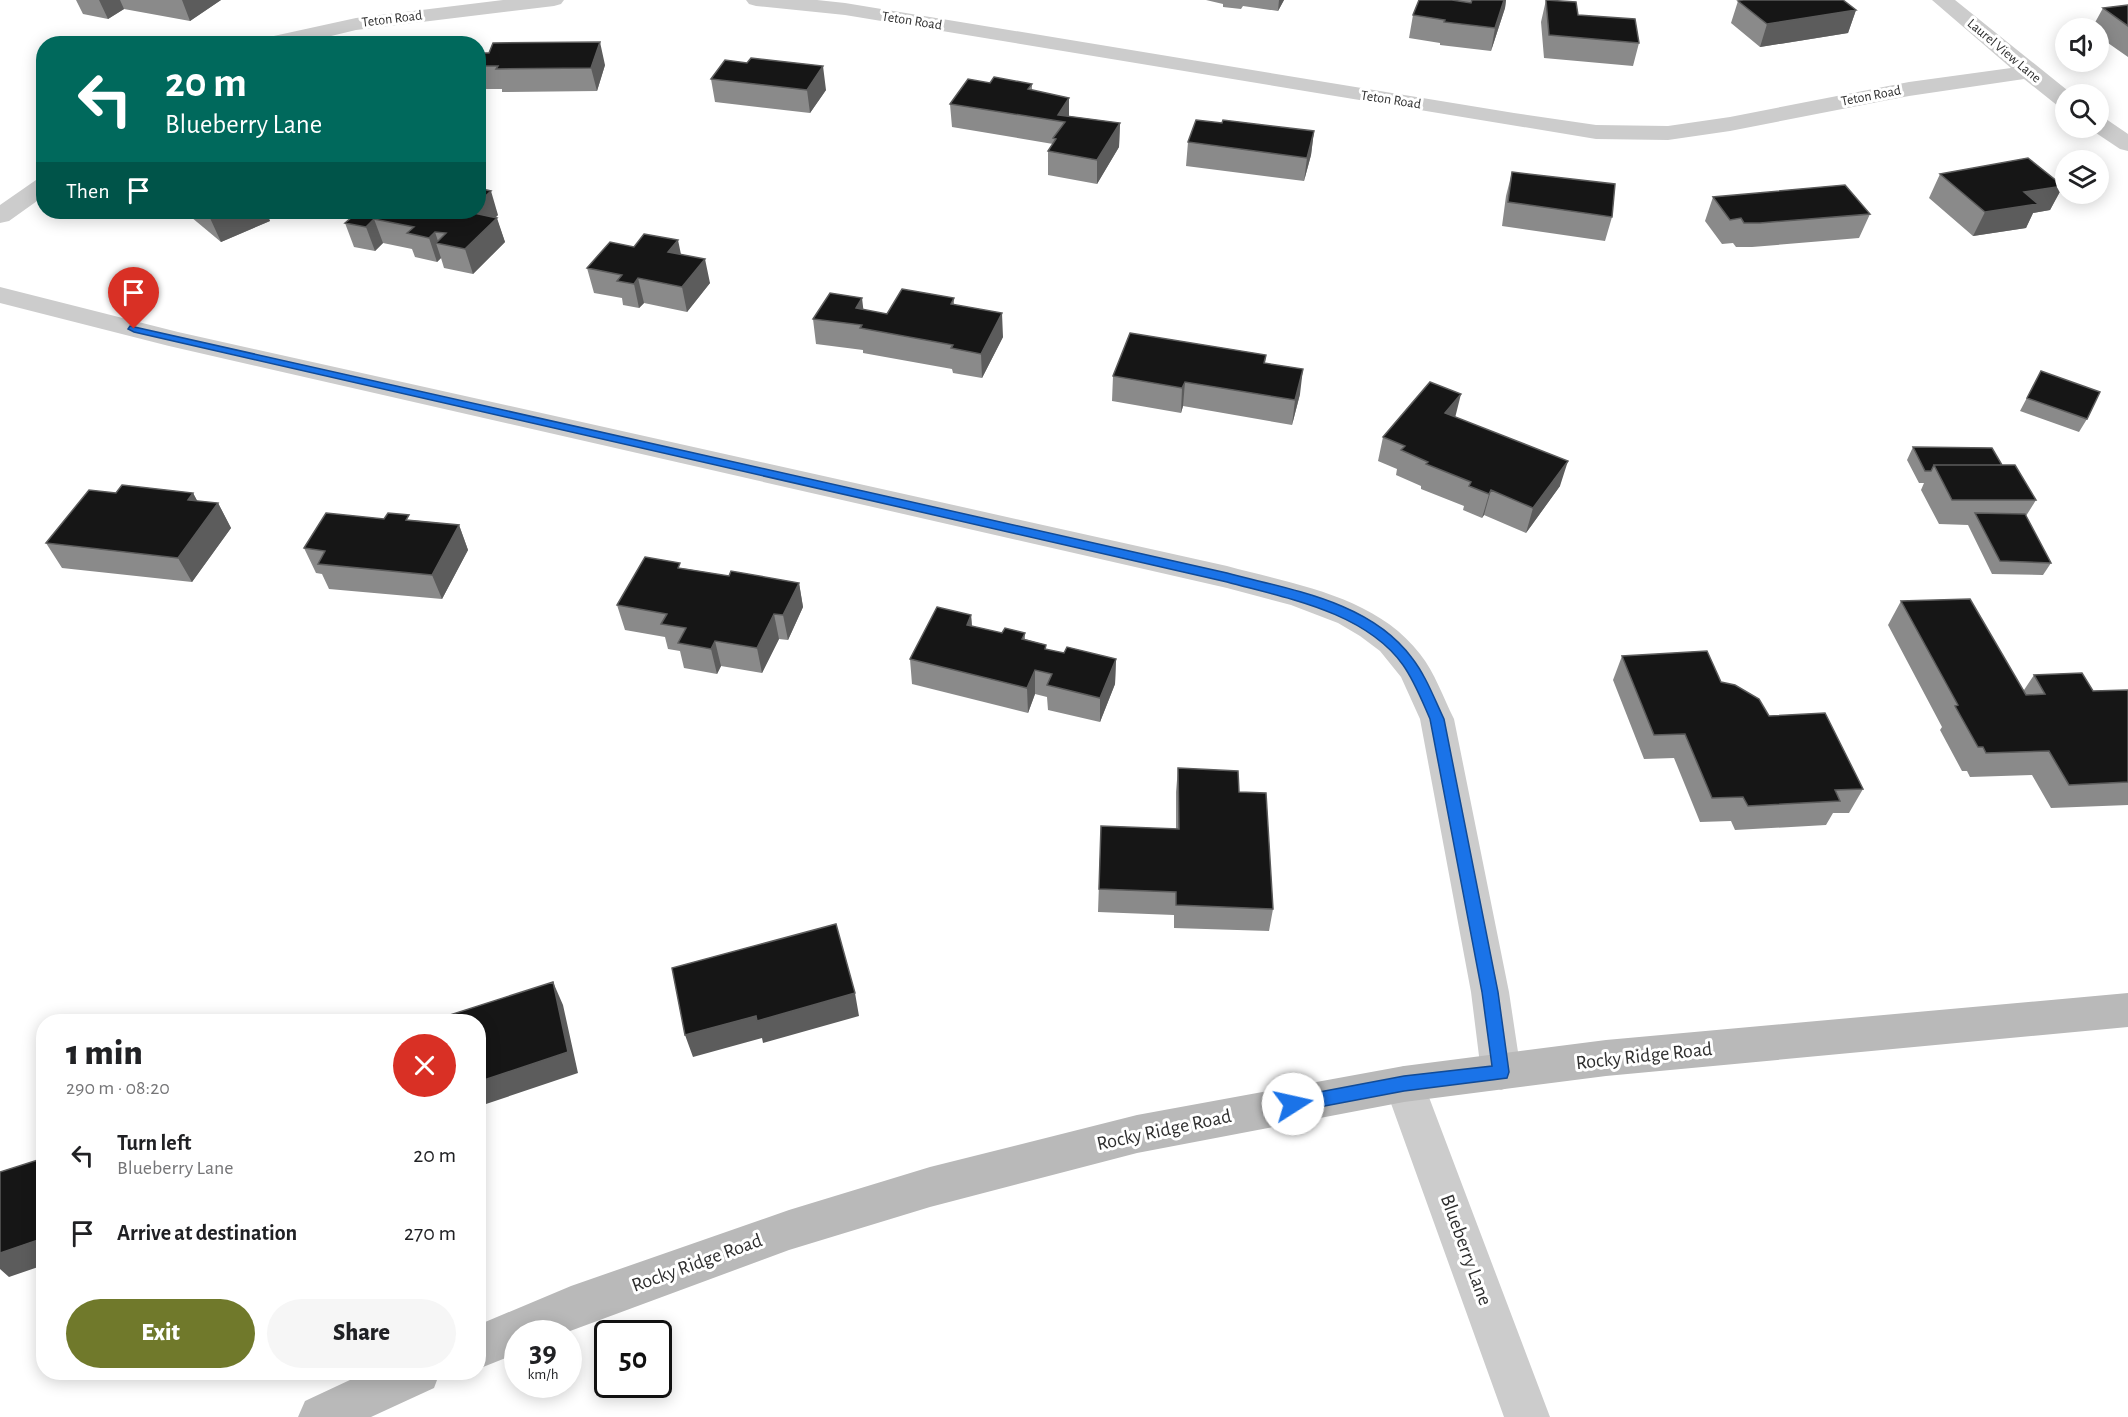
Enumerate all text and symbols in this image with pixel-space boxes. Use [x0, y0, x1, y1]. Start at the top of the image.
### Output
street label: Teton Road [361, 8, 423, 30]
street label: Teton Road [881, 9, 943, 33]
street label: Laurel View Lane [1965, 16, 2043, 86]
map controls [2055, 18, 2109, 204]
button: sound [2055, 18, 2109, 72]
icon: left [66, 60, 144, 138]
text: 20 m [165, 62, 247, 104]
street label: Teton Road [1840, 83, 1902, 109]
button: search [2055, 84, 2109, 138]
street label: Teton Road [1360, 88, 1422, 112]
text: Blueberry Lane [165, 111, 322, 138]
button: layers [2055, 150, 2109, 204]
icon: arrive [122, 174, 155, 207]
text: Then [66, 180, 110, 202]
pin [108, 267, 159, 329]
icon: arrive [117, 276, 150, 309]
button: close [393, 1034, 456, 1097]
text: 1 min [66, 1035, 143, 1071]
street label: Rocky Ridge Road [1575, 1039, 1713, 1073]
position arrow [1261, 1072, 1325, 1136]
text: 290 m · 08:20 [66, 1078, 170, 1098]
street label: Rocky Ridge Road [1095, 1106, 1233, 1154]
text: Turn left [117, 1132, 191, 1154]
icon: left [66, 1139, 99, 1172]
text: 20 m [413, 1144, 456, 1166]
text: Blueberry Lane [117, 1158, 233, 1178]
street label: Blueberry Lane [1437, 1192, 1495, 1308]
icon: arrive [66, 1217, 99, 1250]
text: Arrive at destination [117, 1222, 297, 1244]
text: 270 m [404, 1222, 456, 1244]
street label: Rocky Ridge Road [629, 1230, 765, 1296]
button: Exit [66, 1299, 255, 1368]
button: Share [267, 1299, 456, 1368]
speed limit sign: 50 [594, 1320, 672, 1398]
text: 39 [529, 1337, 557, 1367]
text: km/h [528, 1367, 558, 1382]

